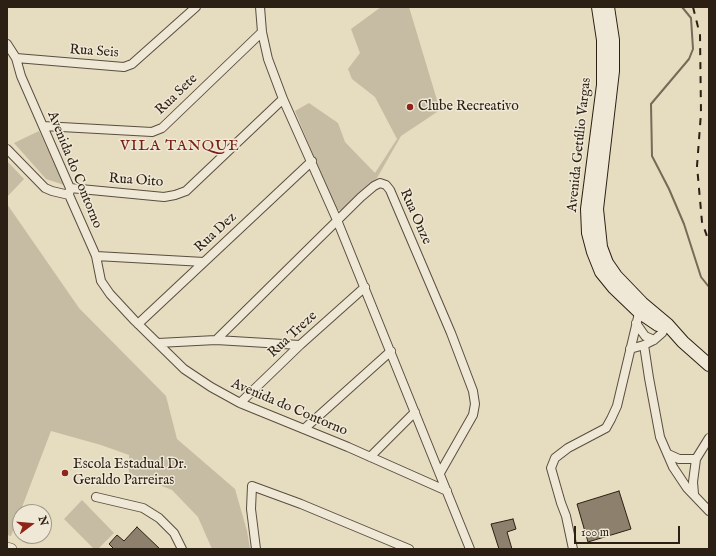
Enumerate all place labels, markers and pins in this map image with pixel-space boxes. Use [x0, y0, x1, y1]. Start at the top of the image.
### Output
place label: Clube Recreativo [418, 99, 519, 115]
marker: Clube Recreativo [405, 102, 415, 112]
place label: Escola Estadual Dr. Geraldo Parreiras [73, 457, 186, 490]
marker: Escola Estadual Dr. Geraldo Parreiras [60, 468, 70, 478]

